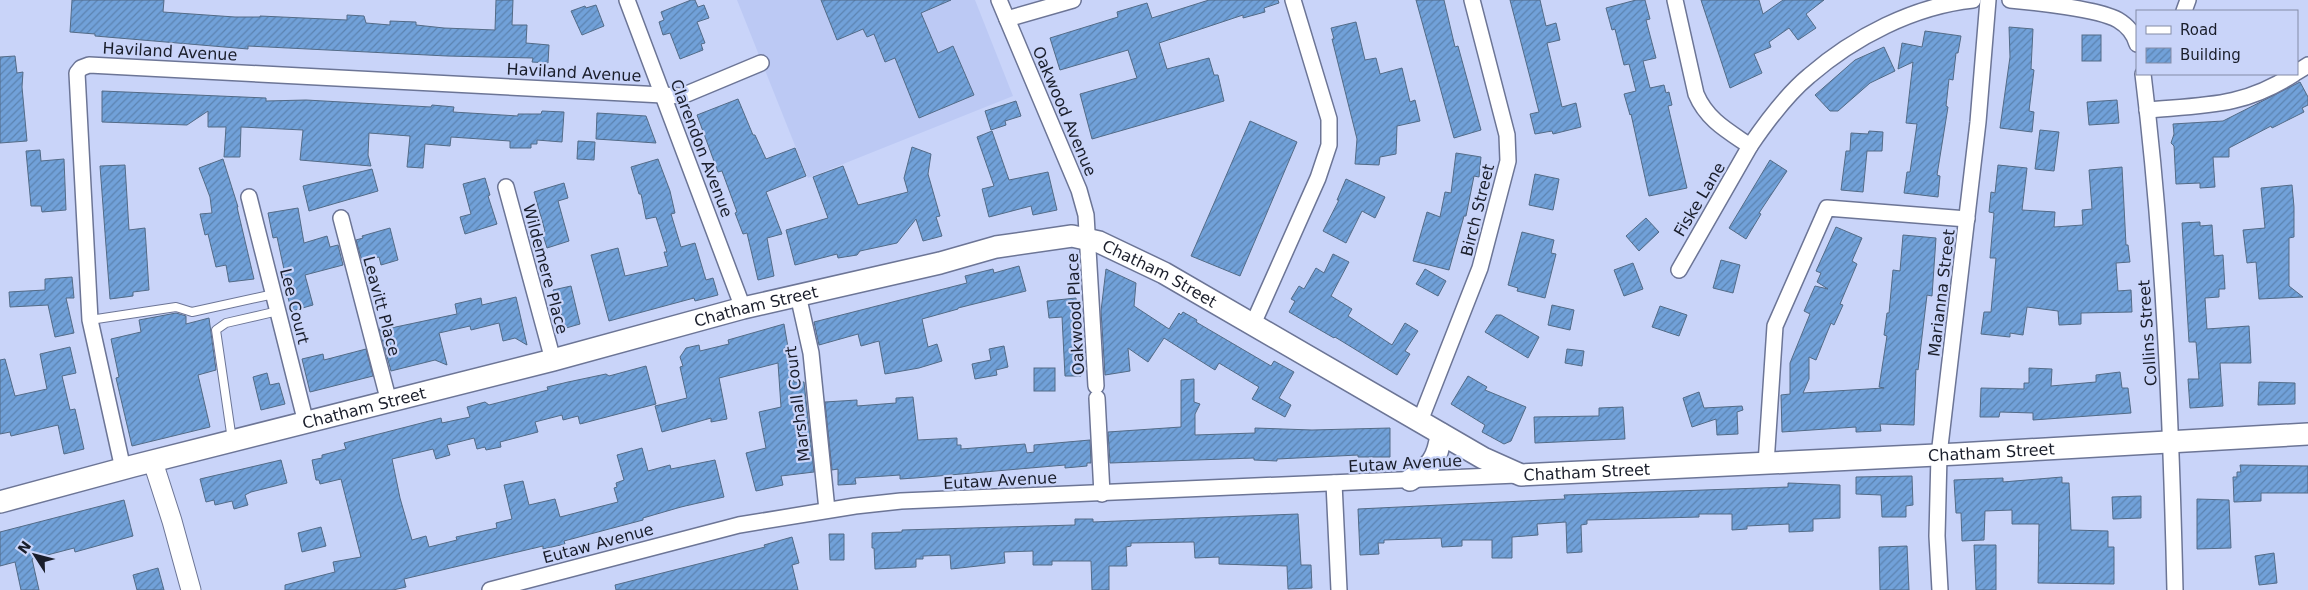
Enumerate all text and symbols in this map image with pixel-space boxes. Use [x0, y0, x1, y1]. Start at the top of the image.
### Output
legend [2136, 10, 2298, 75]
text: Road [2180, 21, 2218, 39]
street label: Haviland Avenue [102, 38, 238, 65]
street label: Oakwood Avenue [1029, 44, 1100, 179]
text: Building [2180, 46, 2241, 64]
street label: Haviland Avenue [506, 59, 642, 86]
street label: Clarendon Avenue [666, 77, 737, 220]
street label: Fiske Lane [1670, 159, 1729, 240]
street label: Birch Street [1457, 162, 1498, 258]
street label: Wildemere Place [519, 202, 572, 336]
street label: Marianna Street [1924, 228, 1959, 358]
street label: Chatham Street [1099, 236, 1220, 312]
street label: Oakwood Place [1063, 253, 1088, 375]
street label: Leavitt Place [359, 254, 404, 358]
street label: Lee Court [276, 266, 313, 346]
street label: Collins Street [2134, 279, 2161, 387]
street label: Chatham Street [692, 282, 820, 331]
street label: Marshall Court [781, 345, 814, 463]
street label: Chatham Street [300, 383, 428, 433]
street label: Chatham Street [1928, 439, 2055, 465]
street label: Eutaw Avenue [1348, 451, 1462, 476]
street label: Chatham Street [1523, 460, 1651, 485]
street label: Eutaw Avenue [943, 468, 1057, 493]
street label: Eutaw Avenue [541, 520, 656, 567]
north arrow [10, 530, 60, 580]
text: N [15, 538, 34, 557]

